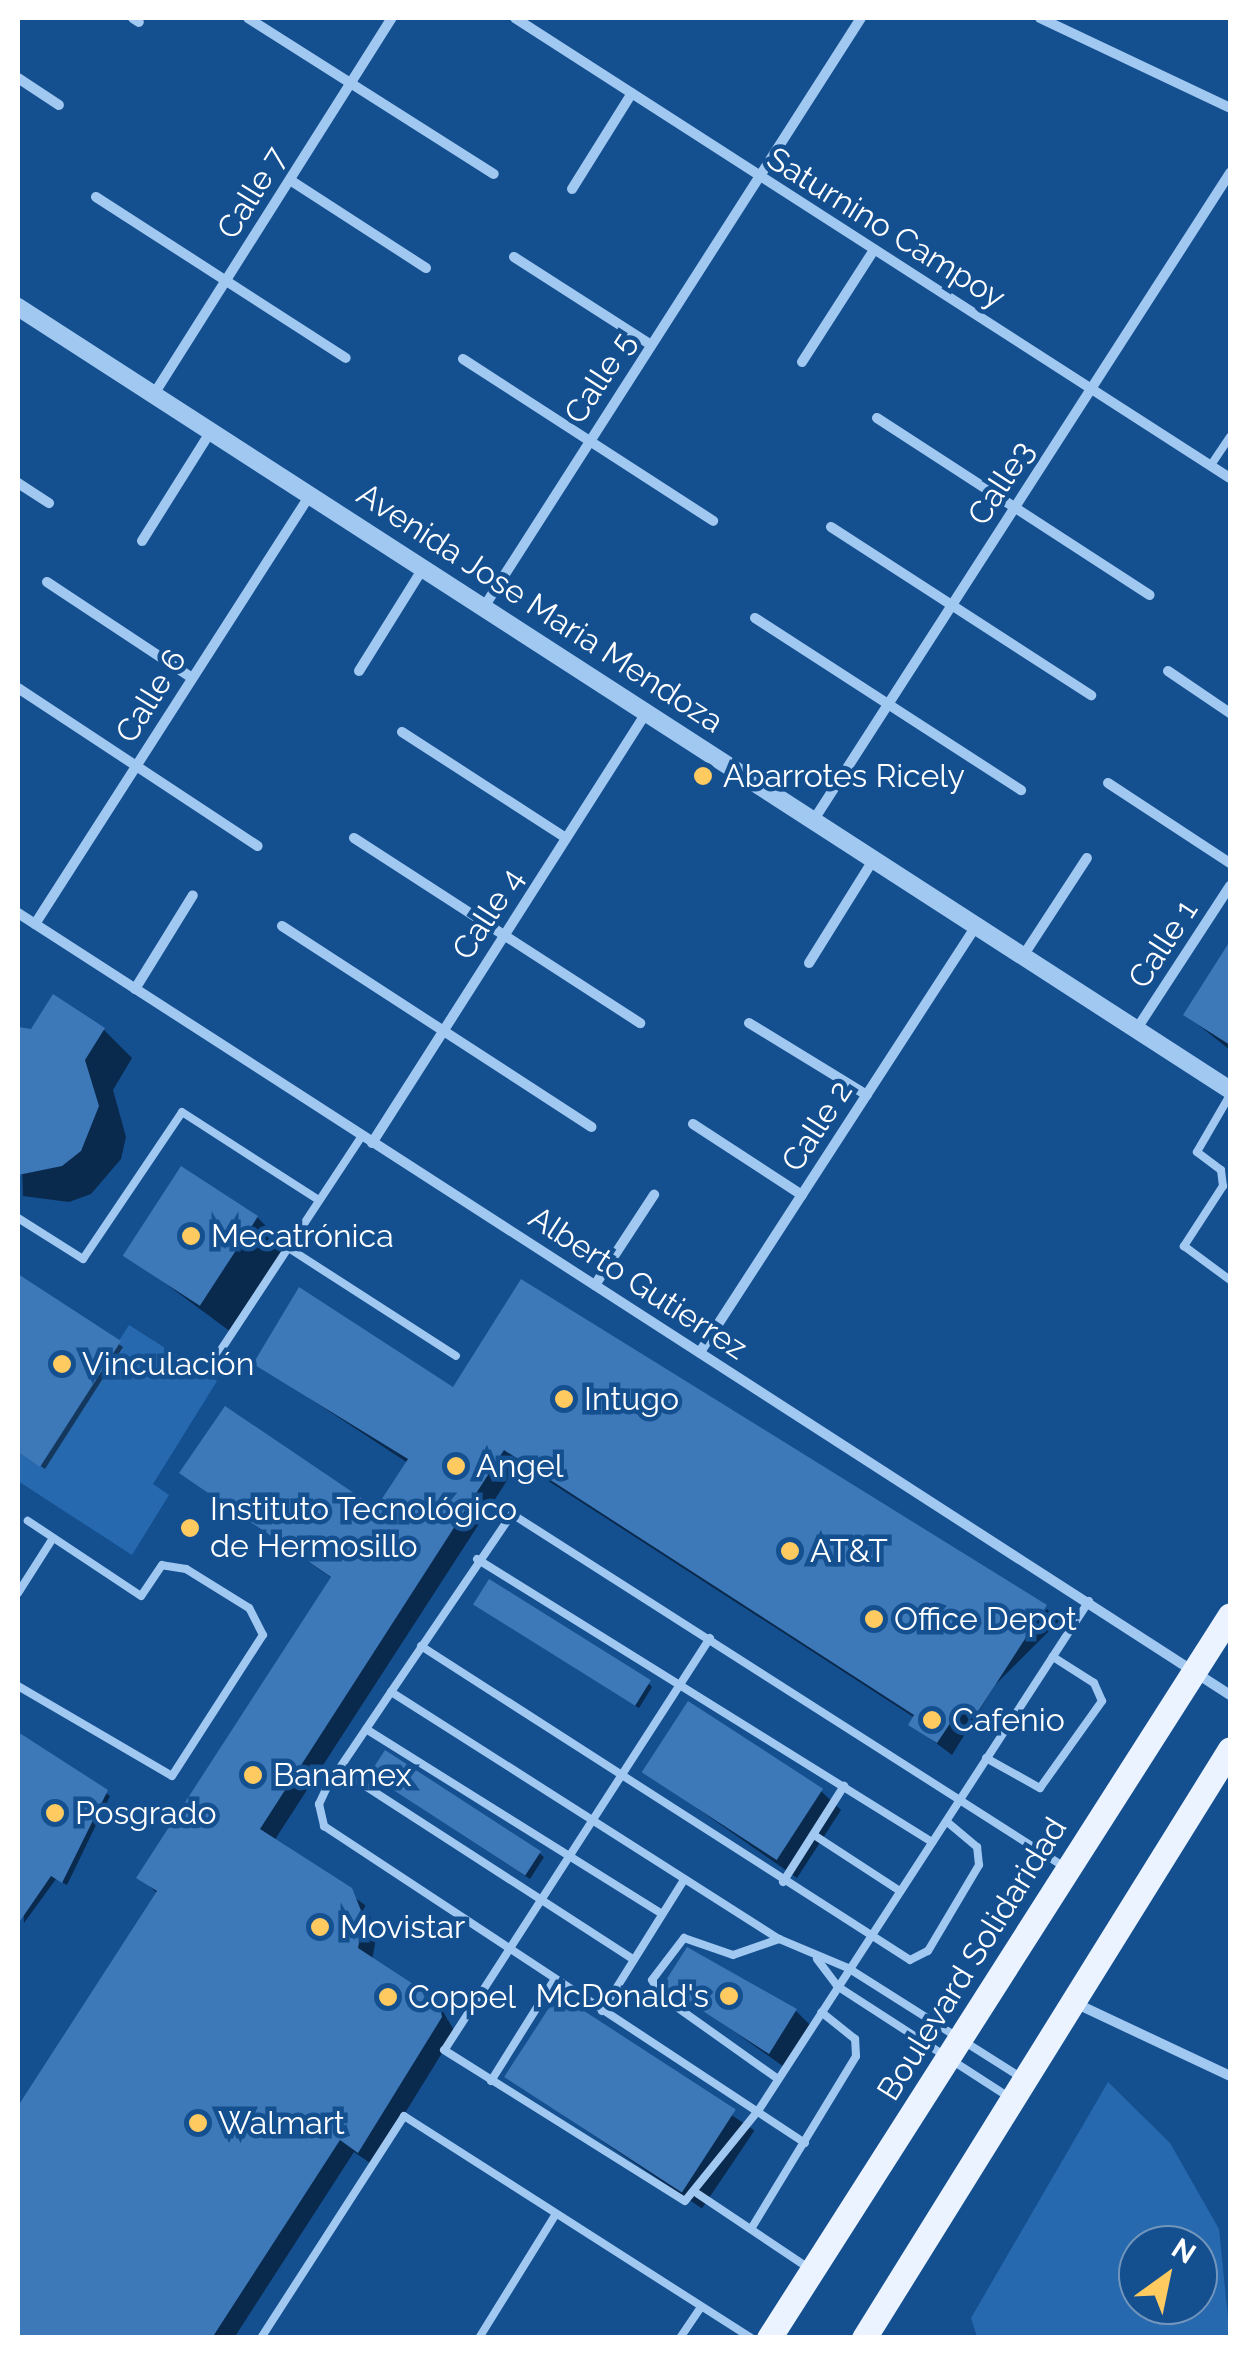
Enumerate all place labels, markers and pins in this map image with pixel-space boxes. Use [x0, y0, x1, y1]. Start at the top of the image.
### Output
place label: Abarrotes Ricely [723, 757, 965, 795]
marker: Abarrotes Ricely [692, 765, 714, 787]
place label: Mecatrónica [211, 1217, 394, 1255]
marker: Mecatrónica [180, 1225, 202, 1247]
place label: Vinculación [82, 1345, 254, 1383]
marker: Vinculación [51, 1353, 73, 1375]
place label: Intugo [584, 1380, 679, 1418]
marker: Intugo [553, 1388, 575, 1410]
place label: Angel [476, 1447, 564, 1485]
marker: Angel [445, 1455, 467, 1477]
place label: Instituto Tecnológico de Hermosillo [210, 1491, 518, 1566]
marker: Instituto Tecnológico de Hermosillo [179, 1517, 201, 1539]
place label: AT&T [810, 1532, 888, 1570]
marker: AT&T [779, 1540, 801, 1562]
place label: Office Depot [894, 1600, 1077, 1638]
marker: Office Depot [863, 1608, 885, 1630]
place label: Cafenio [952, 1701, 1065, 1739]
marker: Cafenio [921, 1709, 943, 1731]
place label: Banamex [273, 1756, 412, 1794]
marker: Banamex [242, 1764, 264, 1786]
place label: Posgrado [75, 1794, 216, 1832]
marker: Posgrado [44, 1802, 66, 1824]
place label: Movistar [340, 1908, 465, 1946]
marker: Movistar [309, 1916, 331, 1938]
place label: McDonald's [536, 1977, 709, 2015]
place label: Coppel [408, 1978, 516, 2016]
marker: McDonald's [718, 1985, 740, 2007]
marker: Coppel [377, 1986, 399, 2008]
place label: Walmart [218, 2104, 345, 2142]
marker: Walmart [187, 2112, 209, 2134]

